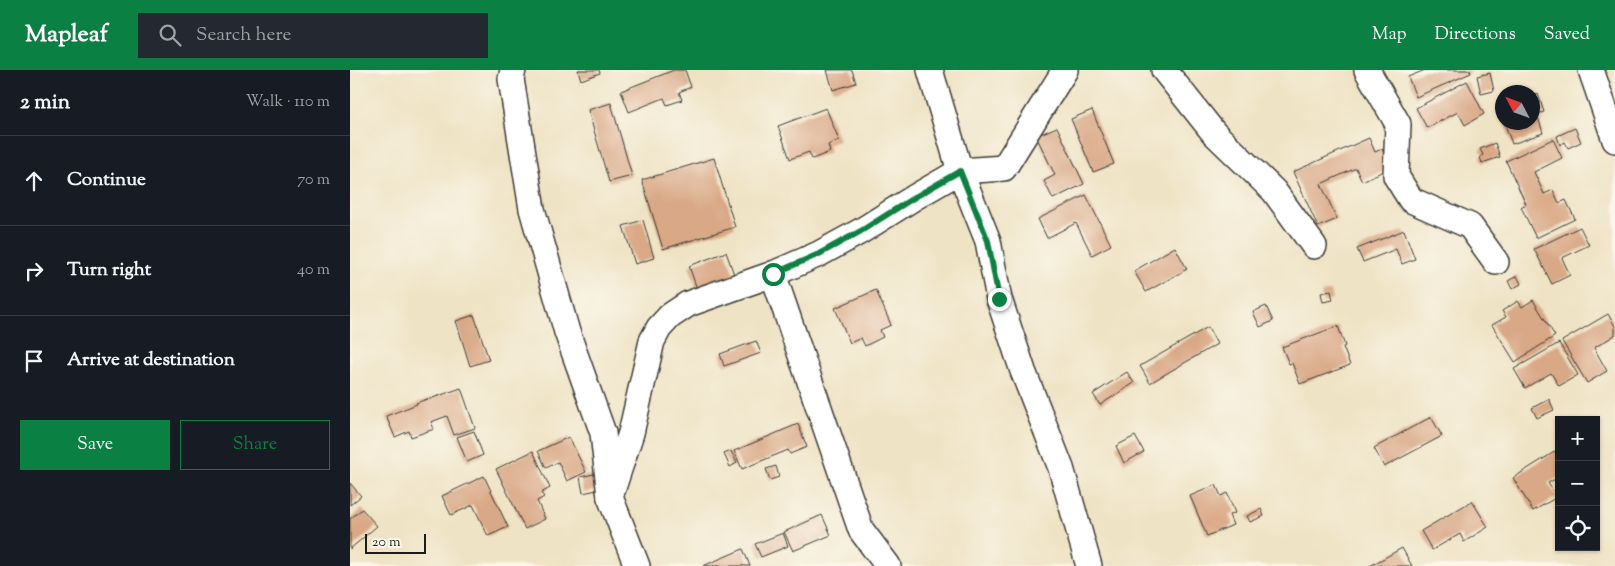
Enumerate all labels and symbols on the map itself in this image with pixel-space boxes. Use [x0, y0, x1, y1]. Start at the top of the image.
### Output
north arrow [1495, 85, 1540, 130]
route start [762, 263, 785, 286]
route end [988, 288, 1011, 311]
scale bar [365, 531, 426, 554]

